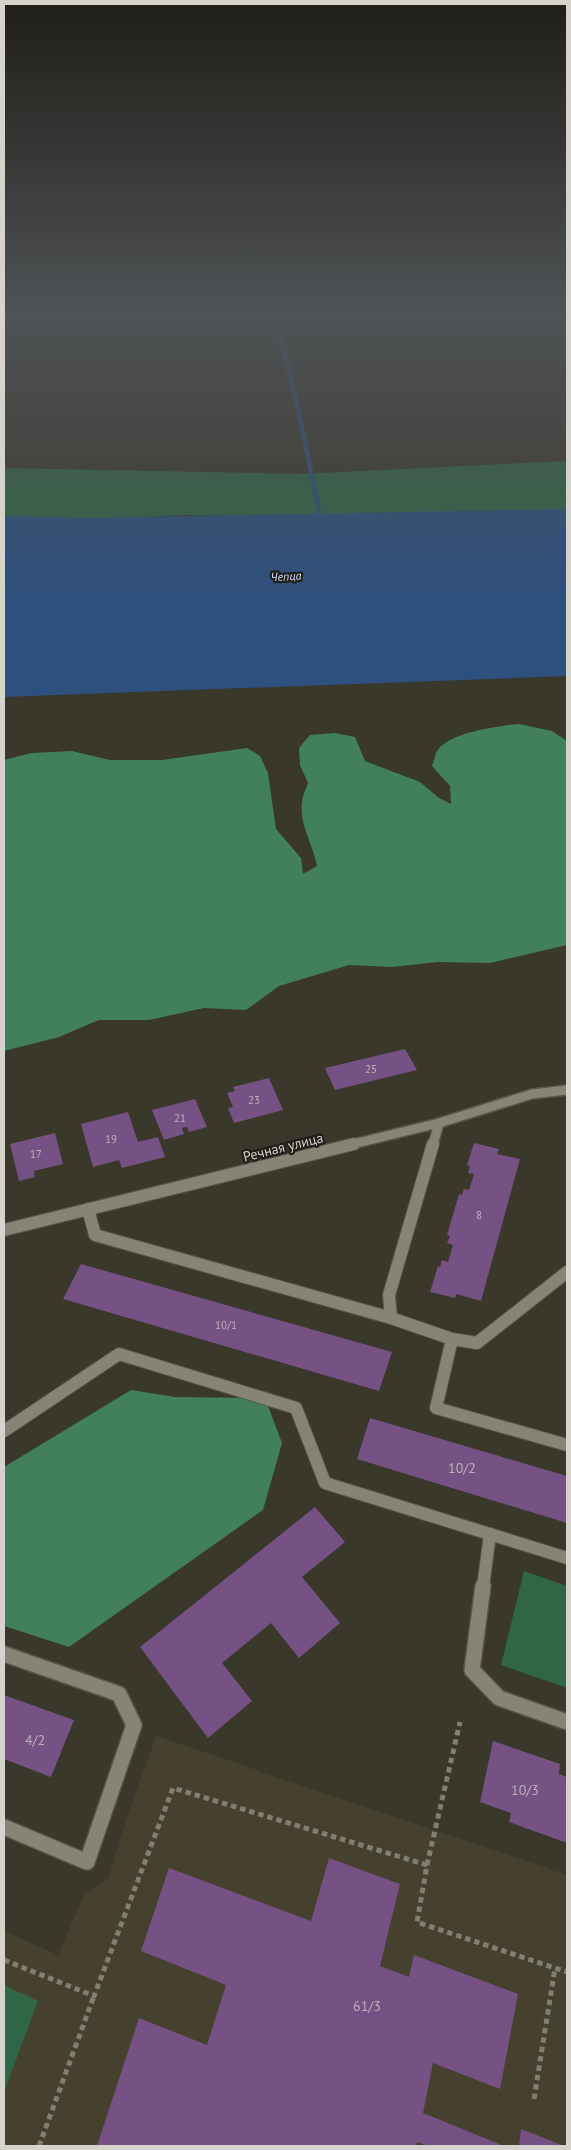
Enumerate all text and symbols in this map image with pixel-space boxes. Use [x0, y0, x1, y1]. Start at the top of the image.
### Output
water label: Чепца [270, 568, 302, 584]
house number: 25 [365, 1062, 377, 1076]
house number: 23 [248, 1093, 260, 1107]
house number: 21 [174, 1111, 186, 1125]
street label: Речная улица [241, 1128, 325, 1166]
house number: 19 [105, 1132, 117, 1146]
house number: 17 [30, 1147, 42, 1161]
house number: 8 [476, 1208, 482, 1222]
house number: 10/1 [215, 1318, 237, 1332]
house number: 10/2 [448, 1459, 476, 1477]
house number: 4/2 [25, 1731, 45, 1749]
house number: 10/3 [511, 1781, 539, 1799]
house number: 61/3 [353, 1997, 381, 2015]

